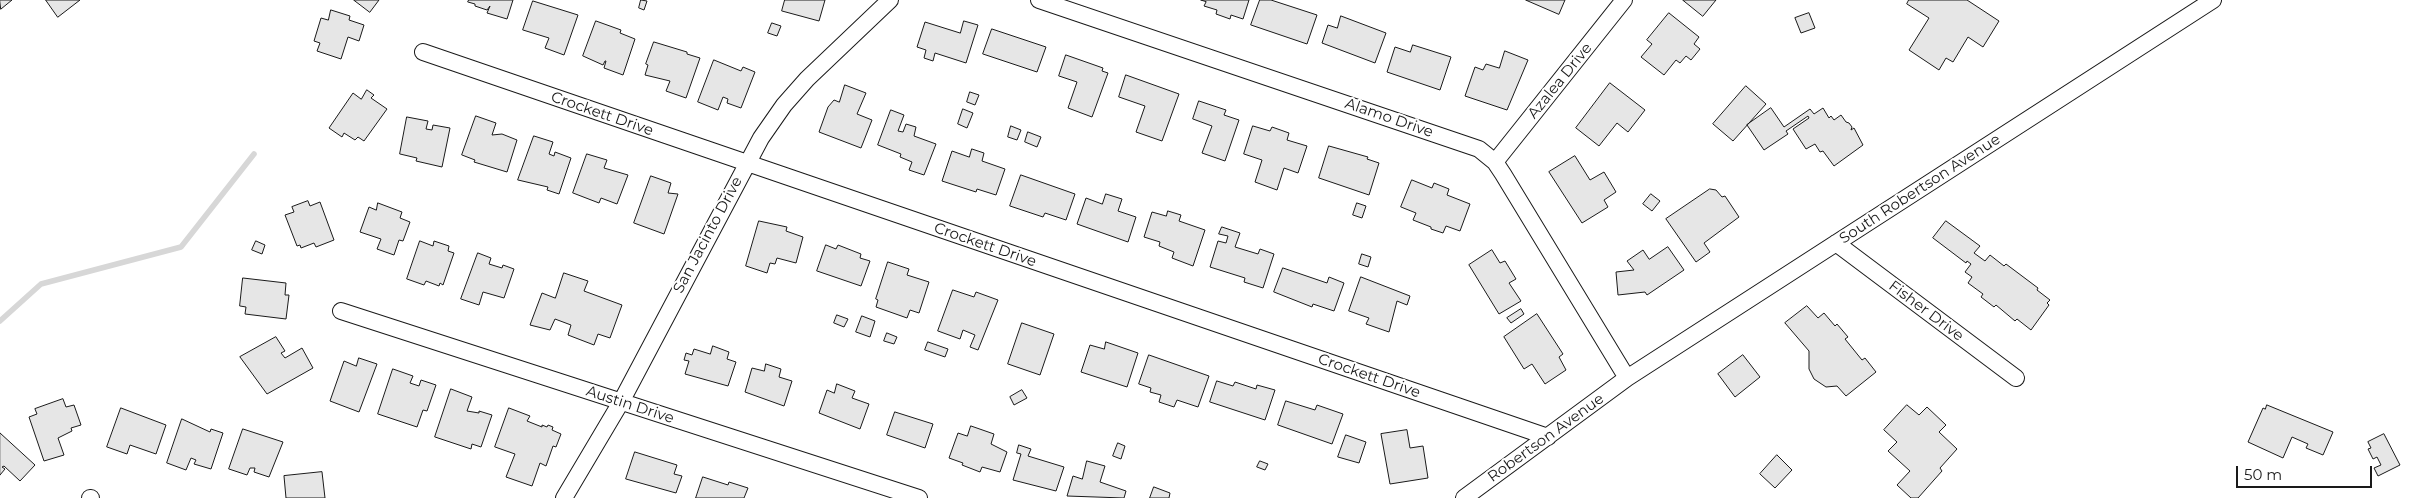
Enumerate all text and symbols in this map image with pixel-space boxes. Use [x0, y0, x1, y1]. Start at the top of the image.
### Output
street label: Azalea Drive [1524, 40, 1596, 122]
street label: Crockett Drive [548, 88, 656, 140]
street label: Alamo Drive [1342, 94, 1436, 142]
street label: South Robertson Avenue [1836, 130, 2004, 248]
street label: San Jacinto Drive [670, 174, 746, 296]
street label: Crockett Drive [931, 219, 1039, 271]
street label: Fisher Drive [1885, 277, 1967, 345]
street label: Crockett Drive [1315, 350, 1423, 402]
street label: Austin Drive [584, 382, 676, 428]
street label: Robertson Avenue [1484, 390, 1608, 486]
scale bar [2239, 456, 2375, 488]
text: 50 m [2244, 465, 2282, 484]

